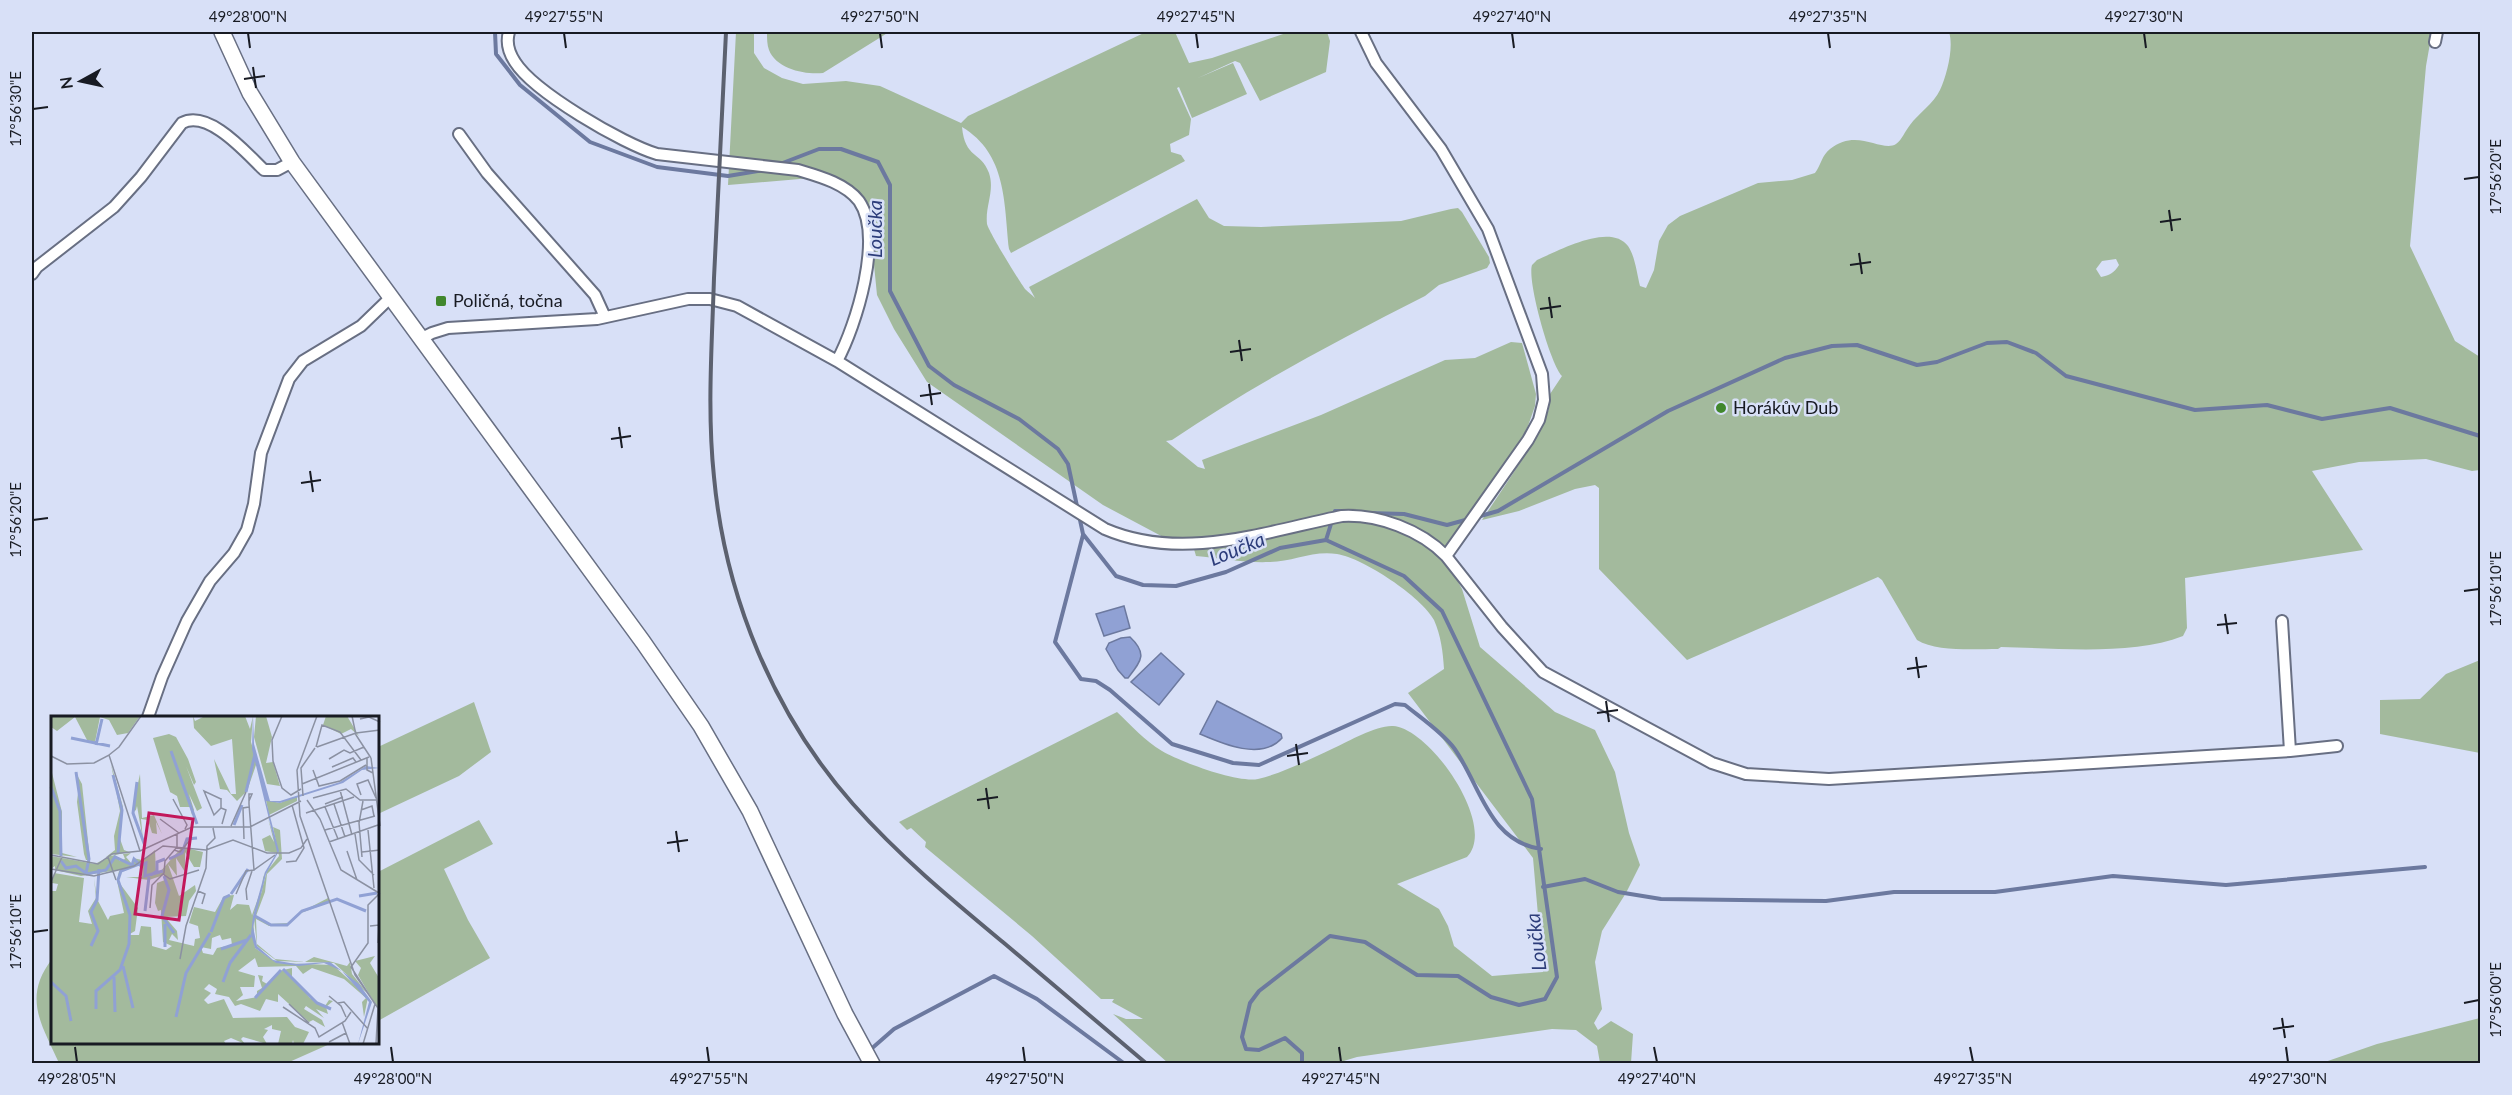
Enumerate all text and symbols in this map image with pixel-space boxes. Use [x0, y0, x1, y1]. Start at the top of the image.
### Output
text: 49°28'00"N [209, 7, 287, 25]
text: 49°27'55"N [525, 7, 603, 25]
text: 49°27'50"N [841, 7, 919, 25]
text: 49°27'45"N [1157, 7, 1235, 25]
text: 49°27'40"N [1473, 7, 1551, 25]
text: 49°27'35"N [1789, 7, 1867, 25]
text: 49°27'30"N [2105, 7, 2183, 25]
north arrow [51, 51, 111, 111]
text: 17°56'30"E [6, 71, 24, 147]
text: N [55, 76, 76, 91]
text: 17°56'20"E [2486, 139, 2504, 215]
water label: Loučka [862, 200, 886, 258]
place label: Poličná, točna [453, 289, 563, 311]
marker: Poličná, točna [434, 294, 448, 308]
place label: Horákův Dub [1733, 396, 1838, 418]
marker: Horákův Dub [1714, 401, 1728, 415]
text: 17°56'20"E [6, 482, 24, 558]
water label: Loučka [1205, 526, 1268, 570]
text: 17°56'10"E [2486, 551, 2504, 627]
inset map [51, 716, 380, 1044]
text: 17°56'10"E [6, 894, 24, 970]
water label: Loučka [1520, 912, 1550, 972]
text: 17°56'00"E [2486, 962, 2504, 1038]
text: 49°28'05"N [38, 1069, 116, 1087]
text: 49°28'00"N [354, 1069, 432, 1087]
text: 49°27'55"N [670, 1069, 748, 1087]
text: 49°27'50"N [986, 1069, 1064, 1087]
text: 49°27'45"N [1302, 1069, 1380, 1087]
text: 49°27'40"N [1618, 1069, 1696, 1087]
text: 49°27'35"N [1934, 1069, 2012, 1087]
text: 49°27'30"N [2249, 1069, 2327, 1087]

